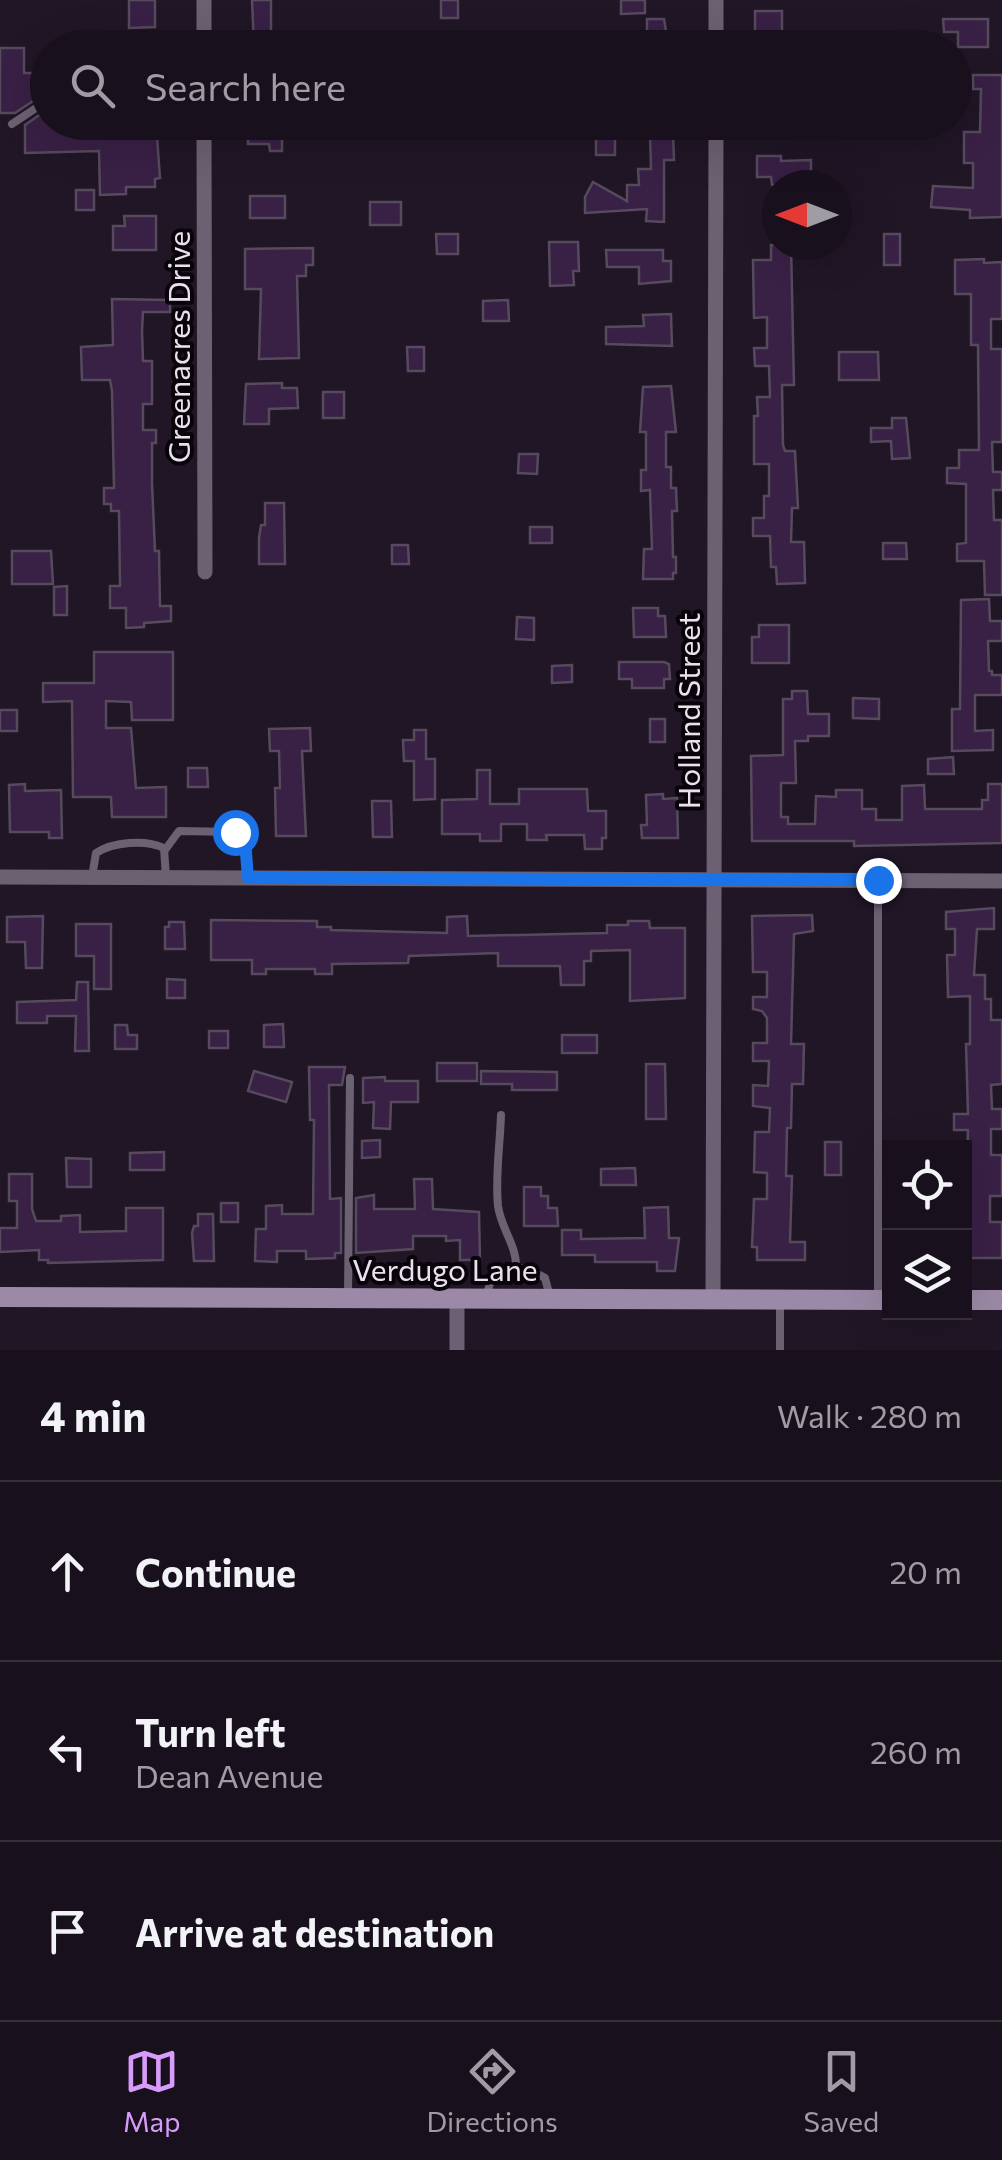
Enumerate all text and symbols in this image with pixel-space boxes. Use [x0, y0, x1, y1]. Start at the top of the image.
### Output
search box [30, 30, 972, 140]
icon: search [65, 58, 120, 113]
text: Search here [145, 62, 346, 109]
north arrow [762, 170, 852, 260]
street label: Greenacres Drive [159, 231, 196, 463]
street label: Holland Street [669, 613, 706, 809]
route start [213, 810, 259, 856]
route end [856, 858, 902, 904]
map controls [882, 1140, 972, 1320]
button: locate [882, 1140, 972, 1230]
button: layers [882, 1230, 972, 1320]
street label: Verdugo Lane [352, 1250, 538, 1287]
text: 4 min [40, 1389, 146, 1441]
text: Walk · 280 m [777, 1395, 962, 1435]
icon: ahead [40, 1544, 95, 1599]
text: Continue [135, 1548, 296, 1595]
text: 20 m [889, 1551, 962, 1591]
text: Turn left [135, 1708, 286, 1755]
icon: left [40, 1724, 95, 1779]
text: 260 m [870, 1731, 962, 1771]
text: Dean Avenue [135, 1755, 323, 1795]
icon: arrive [40, 1904, 95, 1959]
text: Arrive at destination [135, 1908, 494, 1955]
tab: Map [123, 2044, 181, 2138]
tab: Directions [426, 2044, 558, 2138]
tab: Saved [804, 2044, 879, 2138]

